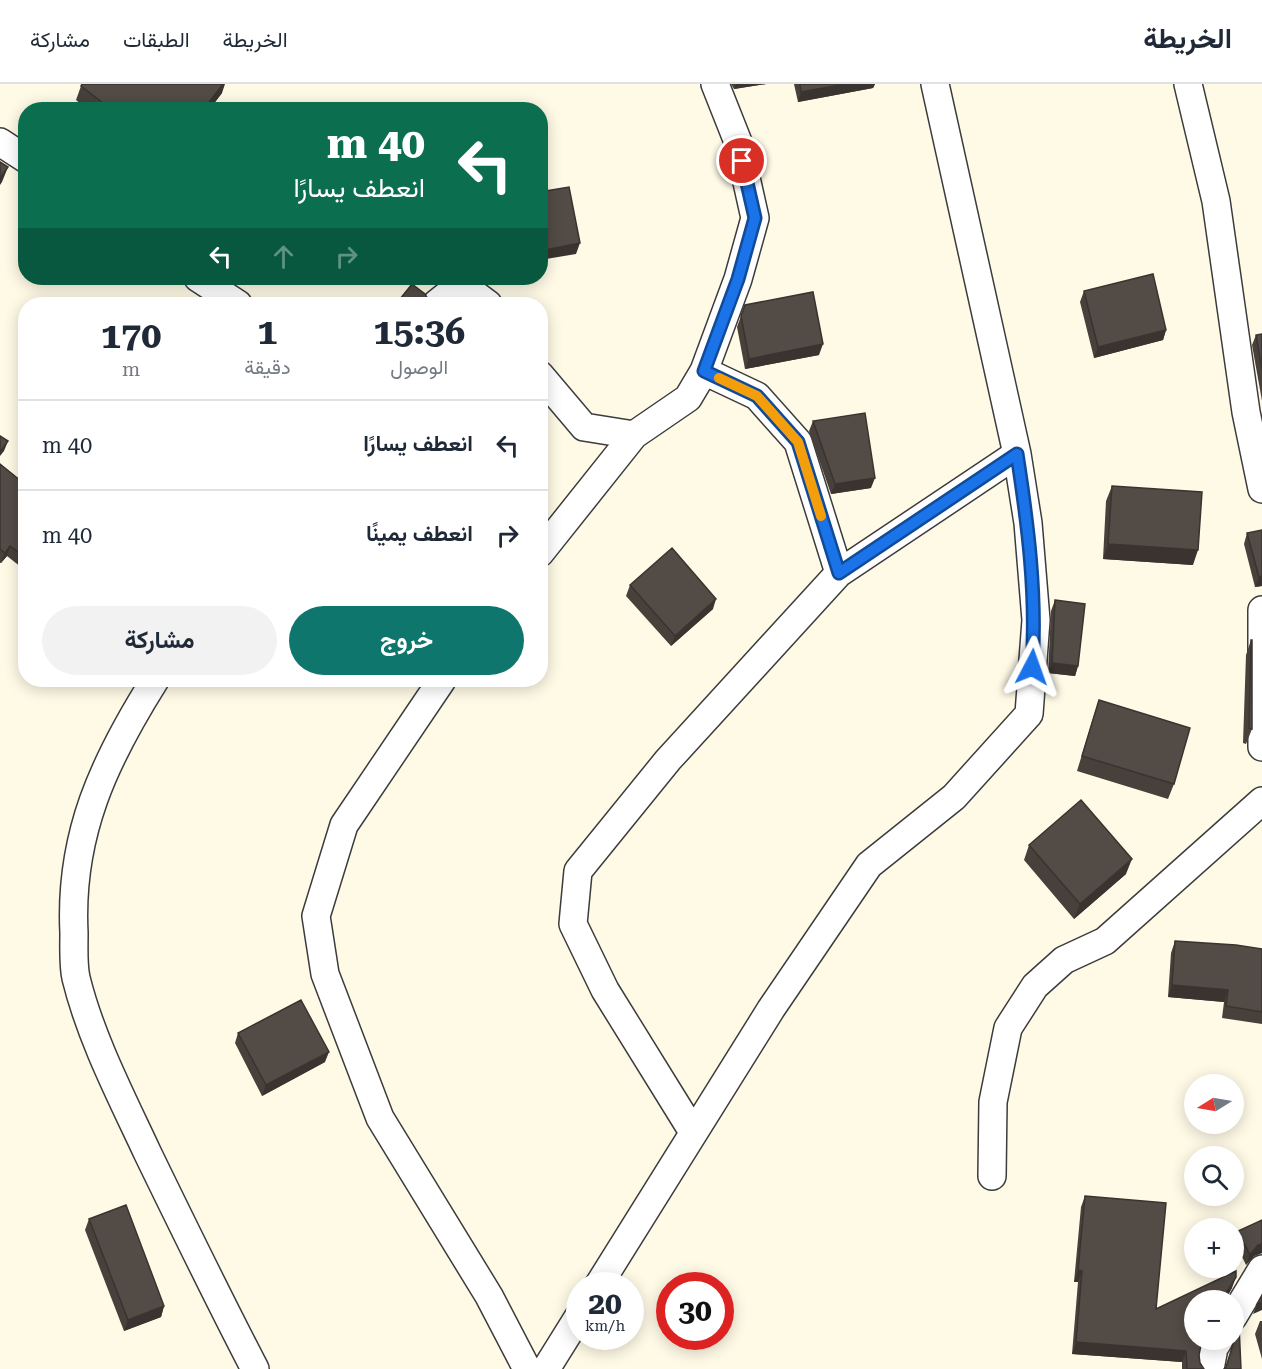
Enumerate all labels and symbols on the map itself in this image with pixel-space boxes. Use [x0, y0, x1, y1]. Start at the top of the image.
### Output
pin [716, 135, 767, 186]
position arrow [1000, 635, 1064, 699]
north arrow [1184, 1074, 1244, 1134]
speed limit sign: 30 [656, 1272, 734, 1350]

